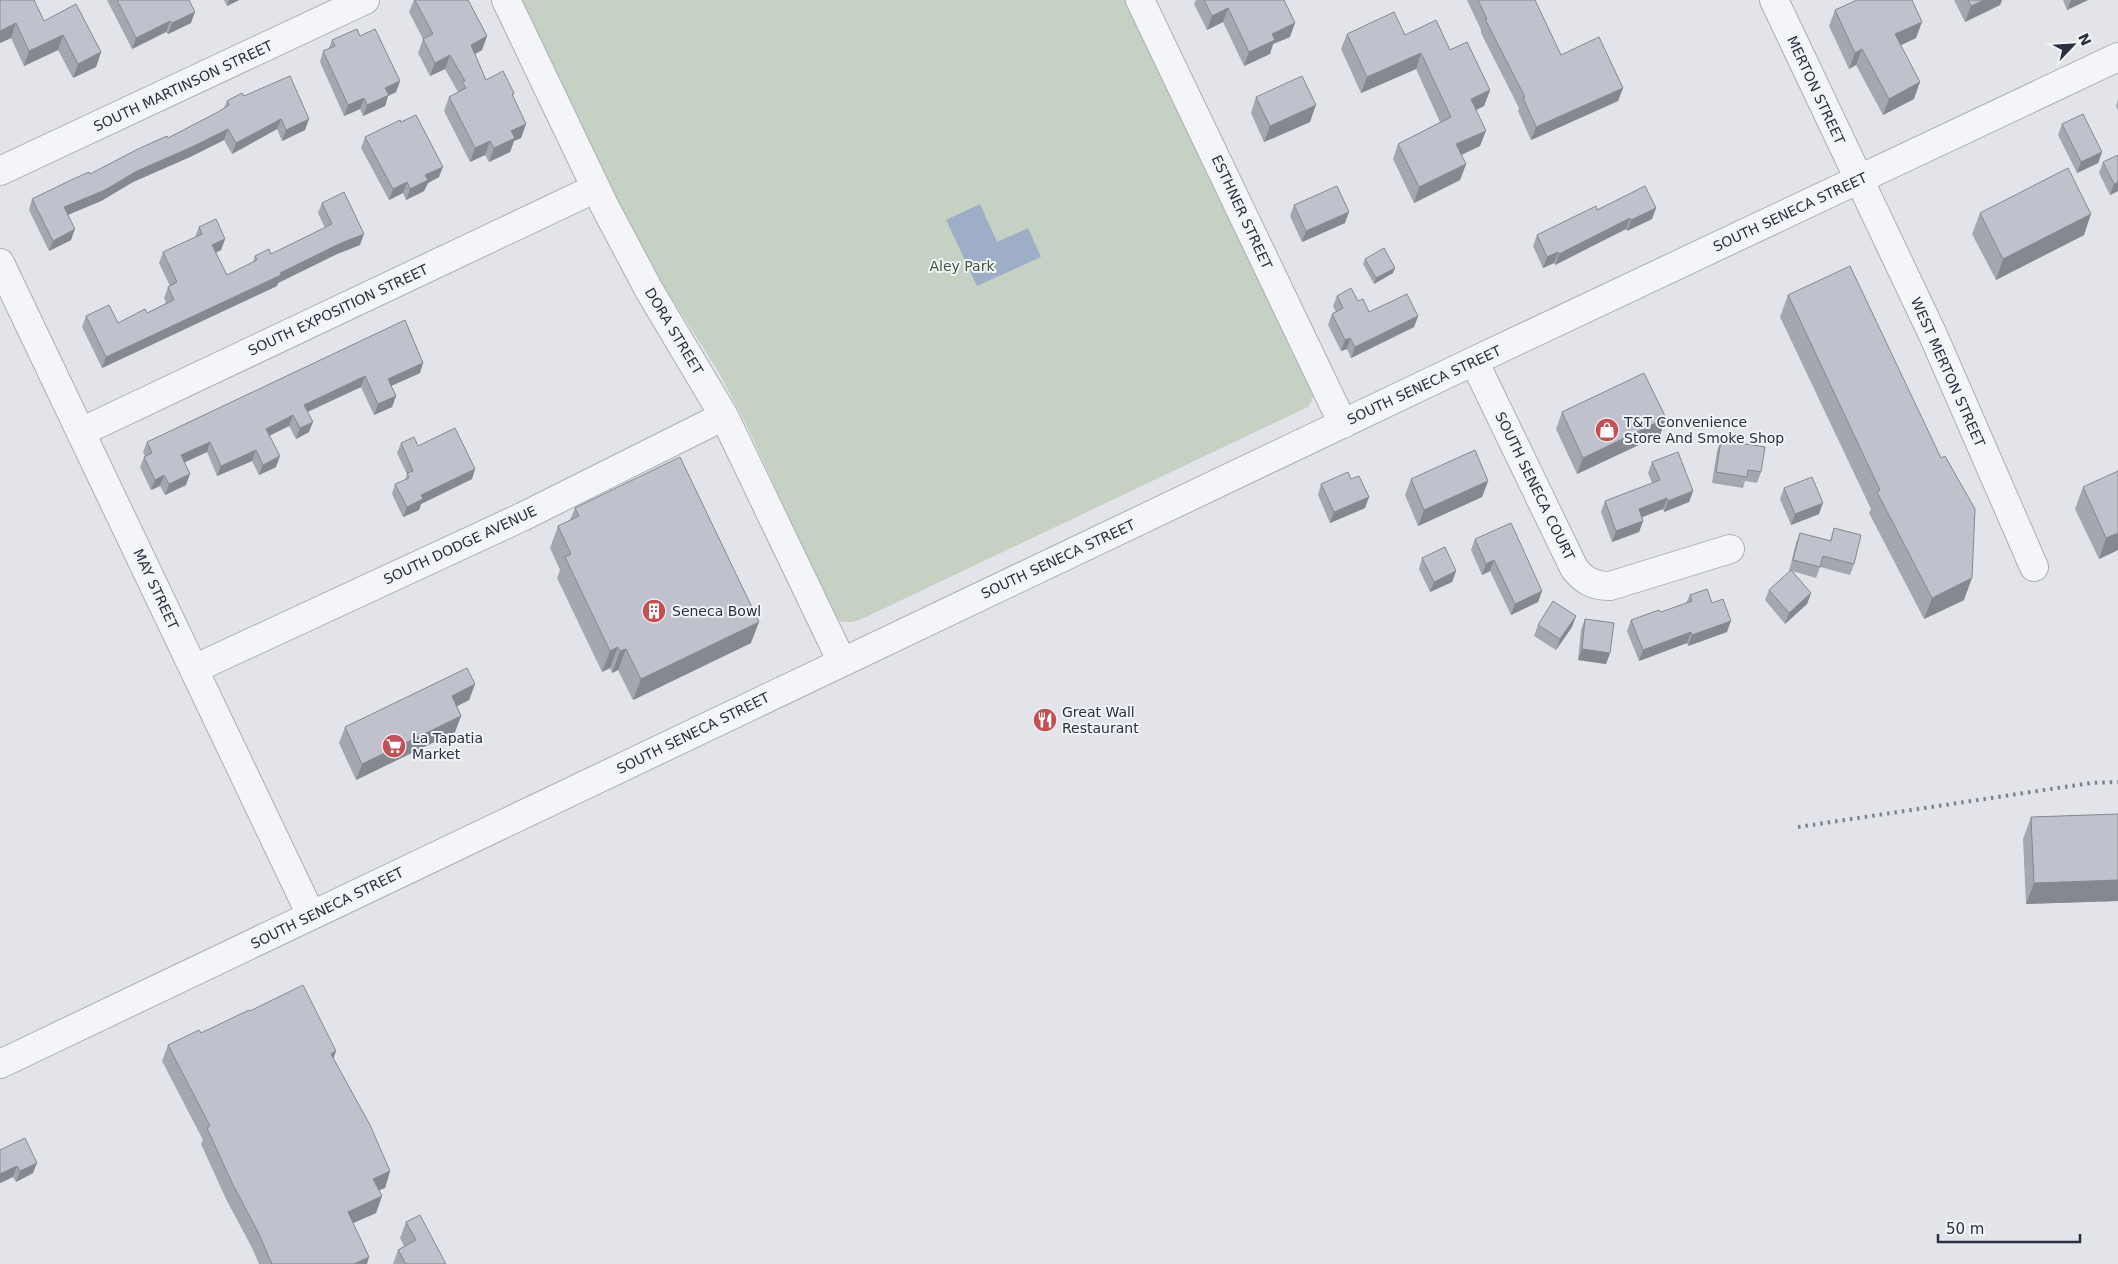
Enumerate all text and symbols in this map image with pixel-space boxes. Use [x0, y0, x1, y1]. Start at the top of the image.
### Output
north arrow [2048, 20, 2098, 70]
text: N [2075, 31, 2095, 48]
street label: MERTON STREET [1784, 33, 1848, 147]
street label: SOUTH MARTINSON STREET [91, 37, 275, 135]
street label: ESTHNER STREET [1209, 153, 1276, 272]
street label: SOUTH SENECA STREET [1711, 169, 1870, 255]
park label: Aley Park [929, 258, 995, 274]
street label: SOUTH EXPOSITION STREET [246, 261, 431, 359]
street label: DORA STREET [642, 285, 706, 378]
street label: WEST MERTON STREET [1908, 295, 1988, 450]
street label: SOUTH SENECA STREET [1345, 342, 1504, 428]
street label: SOUTH SENECA COURT [1492, 409, 1578, 563]
place label: T&T Convenience Store And Smoke Shop [1623, 414, 1784, 446]
shop icon: T&T Convenience Store And Smoke Shop [1594, 417, 1620, 443]
street label: SOUTH DODGE AVENUE [381, 502, 539, 588]
street label: SOUTH SENECA STREET [979, 516, 1138, 602]
street label: MAY STREET [130, 546, 182, 632]
building icon: Seneca Bowl [641, 598, 667, 624]
place label: Seneca Bowl [672, 603, 761, 619]
street label: SOUTH SENECA STREET [614, 689, 772, 777]
place label: Great Wall Restaurant [1062, 704, 1139, 736]
restaurant icon: Great Wall Restaurant [1032, 707, 1058, 733]
place label: La Tapatia Market [412, 730, 483, 762]
supermarket icon: La Tapatia Market [381, 733, 407, 759]
street label: SOUTH SENECA STREET [248, 864, 406, 952]
scale bar [1938, 1212, 2080, 1244]
text: 50 m [1946, 1220, 1984, 1238]

